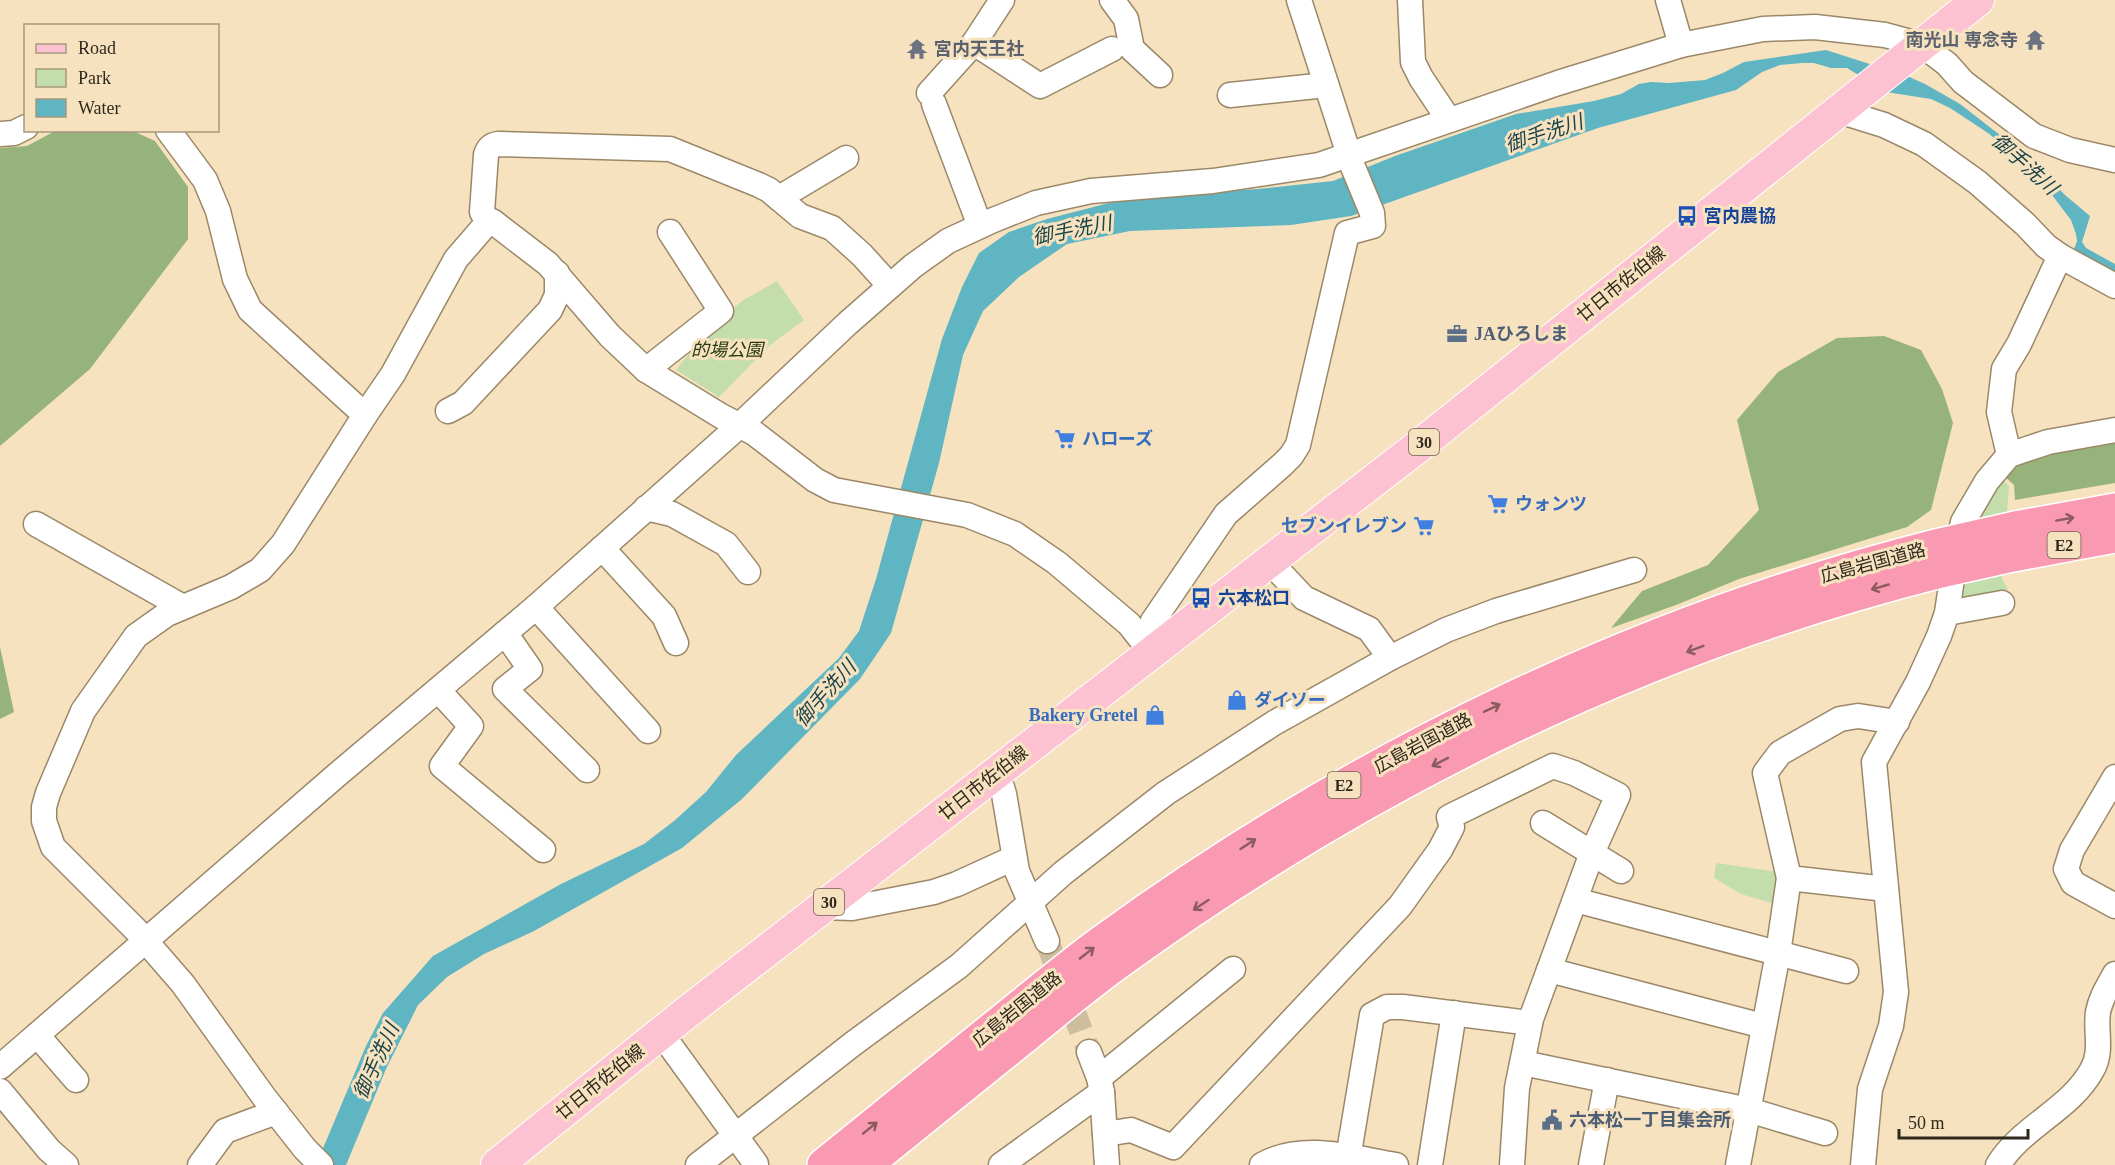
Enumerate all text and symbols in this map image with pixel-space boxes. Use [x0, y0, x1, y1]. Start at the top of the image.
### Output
legend [24, 24, 219, 132]
temple icon: 南光山 専念寺 [2023, 28, 2047, 52]
place label: 南光山 専念寺 [1906, 30, 2018, 50]
temple icon: 宮内天王社 [905, 37, 929, 61]
text: Road [78, 38, 116, 58]
place label: 宮内天王社 [934, 39, 1024, 59]
text: Park [78, 68, 111, 88]
text: Water [78, 98, 121, 118]
water label: 御手洗川 [1503, 110, 1587, 156]
water label: 御手洗川 [1988, 129, 2064, 200]
bus stop icon: 宮内農協 [1675, 204, 1699, 228]
place label: 宮内農協 [1704, 206, 1776, 226]
water label: 御手洗川 [1031, 211, 1115, 248]
street label: 廿日市佐伯線 [1573, 242, 1669, 326]
office icon: JAひろしま [1445, 322, 1469, 346]
place label: JAひろしま [1474, 324, 1568, 344]
park label: 的場公園 [691, 340, 766, 360]
supermarket icon: ハローズ [1053, 427, 1077, 451]
place label: ハローズ [1082, 429, 1153, 449]
road number: 30 [1409, 429, 1439, 455]
supermarket icon: ウォンツ [1486, 492, 1510, 516]
place label: ウォンツ [1515, 494, 1587, 514]
one-way arrow [2055, 513, 2074, 524]
supermarket icon: セブンイレブン [1412, 514, 1436, 538]
place label: セブンイレブン [1281, 516, 1407, 536]
road number: E2 [2048, 532, 2080, 558]
street label: 広島岩国道路 [1818, 539, 1928, 587]
one-way arrow [1871, 582, 1890, 593]
bus stop icon: 六本松口 [1189, 586, 1213, 610]
place label: 六本松口 [1218, 588, 1290, 608]
one-way arrow [1686, 644, 1705, 655]
water label: 御手洗川 [790, 654, 861, 730]
shop icon: ダイソー [1225, 688, 1249, 712]
place label: ダイソー [1254, 690, 1326, 710]
one-way arrow [1482, 701, 1500, 713]
shop icon: Bakery Gretel [1143, 703, 1167, 727]
place label: Bakery Gretel [1029, 705, 1138, 725]
street label: 広島岩国道路 [1371, 709, 1475, 777]
street label: 廿日市佐伯線 [934, 742, 1032, 824]
one-way arrow [1432, 757, 1450, 768]
road number: E2 [1328, 772, 1360, 798]
one-way arrow [1240, 837, 1257, 850]
road number: 30 [814, 889, 844, 915]
one-way arrow [1193, 899, 1210, 911]
one-way arrow [1079, 947, 1095, 960]
street label: 広島岩国道路 [969, 967, 1065, 1051]
water label: 御手洗川 [349, 1018, 404, 1102]
street label: 廿日市佐伯線 [552, 1040, 648, 1124]
scale bar [1899, 1102, 2028, 1140]
public building icon: 六本松一丁目集会所 [1540, 1108, 1564, 1132]
place label: 六本松一丁目集会所 [1569, 1110, 1731, 1130]
text: 50 m [1908, 1113, 1945, 1133]
one-way arrow [862, 1122, 878, 1135]

